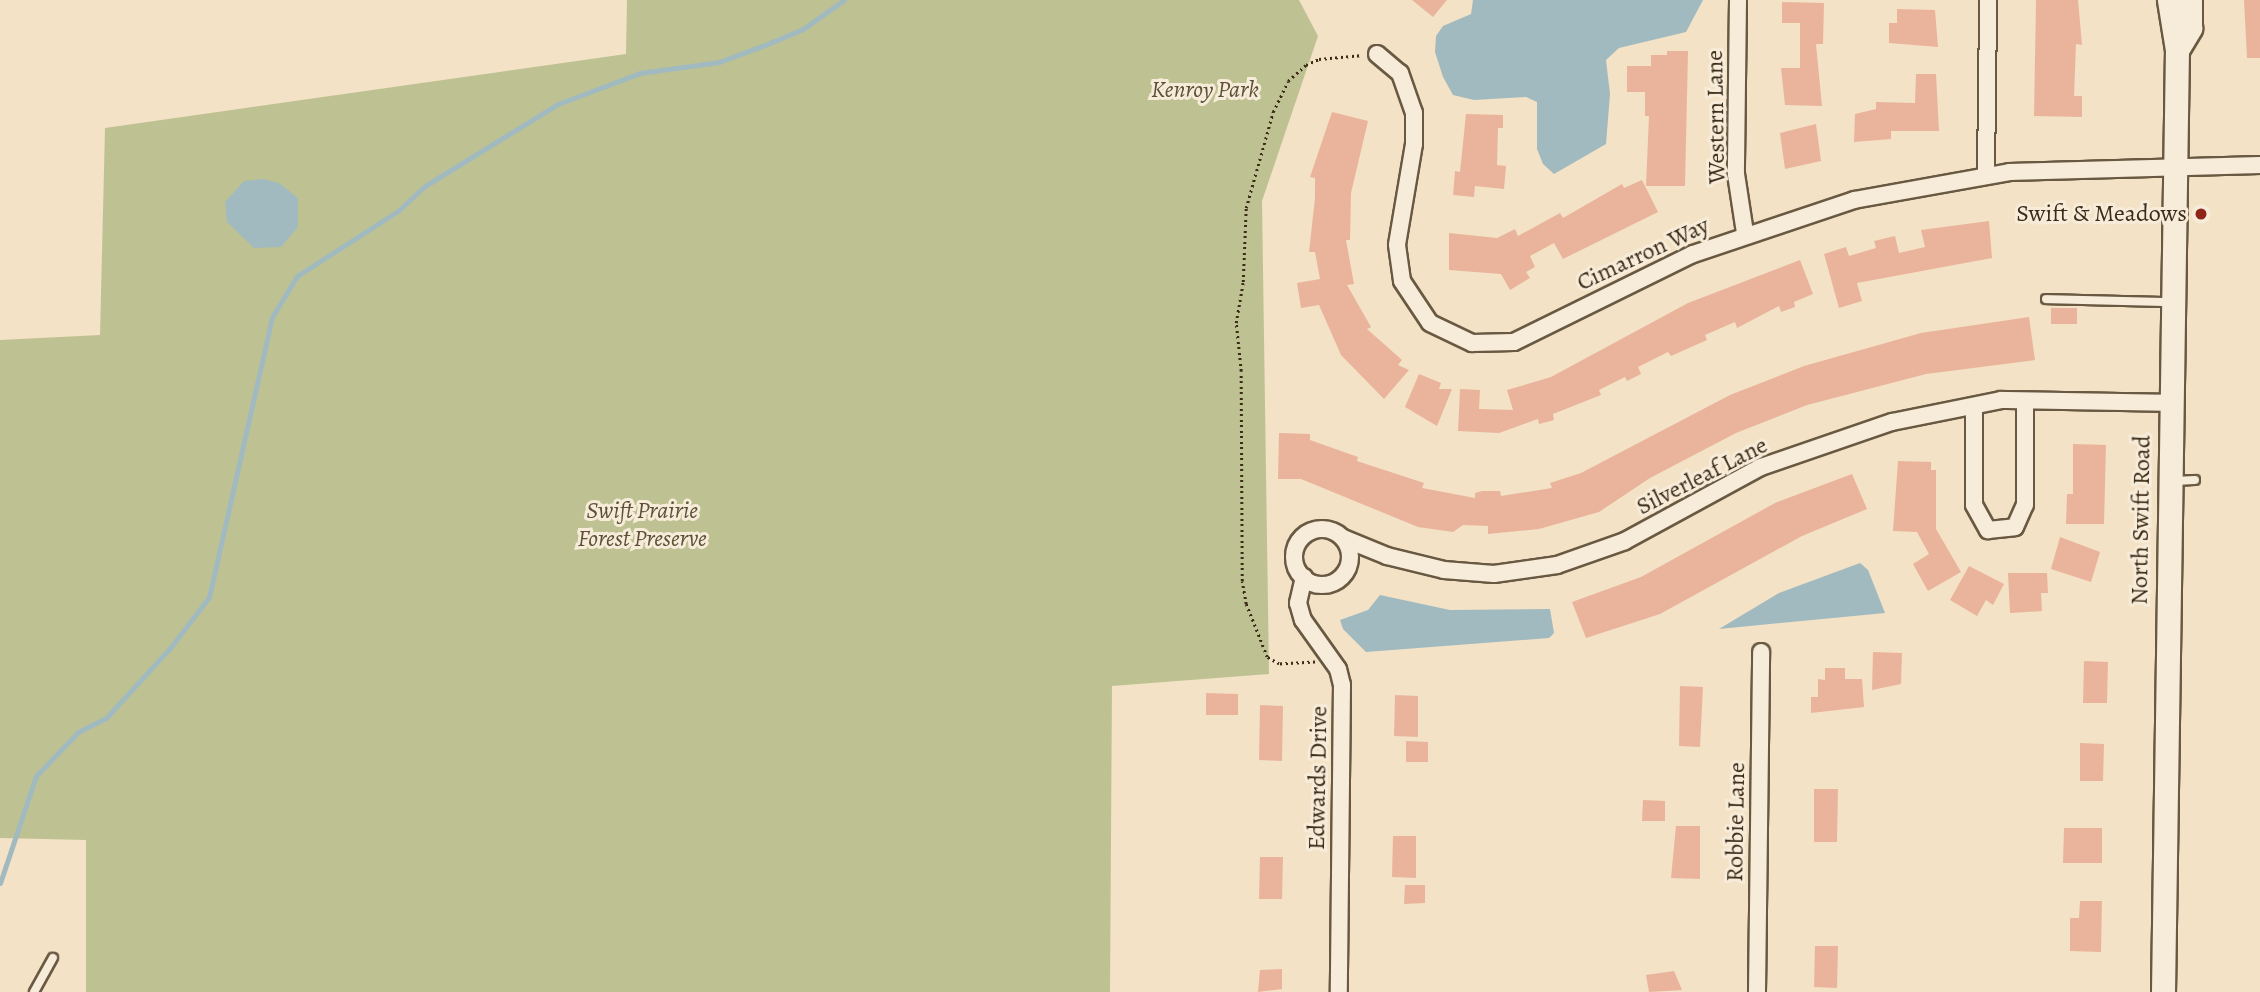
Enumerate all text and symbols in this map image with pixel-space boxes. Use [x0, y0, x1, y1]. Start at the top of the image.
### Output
street label: Western Lane [1700, 50, 1732, 184]
park label: Kenroy Park [1151, 76, 1259, 104]
place label: Swift & Meadows [2016, 200, 2187, 228]
marker: Swift & Meadows [2193, 206, 2209, 222]
street label: Cimarron Way [1572, 211, 1714, 297]
street label: Silverleaf Lane [1632, 431, 1772, 521]
street label: North Swift Road [2125, 435, 2157, 605]
park label: Swift Prairie Forest Preserve [577, 497, 707, 553]
street label: Edwards Drive [1302, 706, 1334, 850]
street label: Robbie Lane [1721, 762, 1751, 882]

